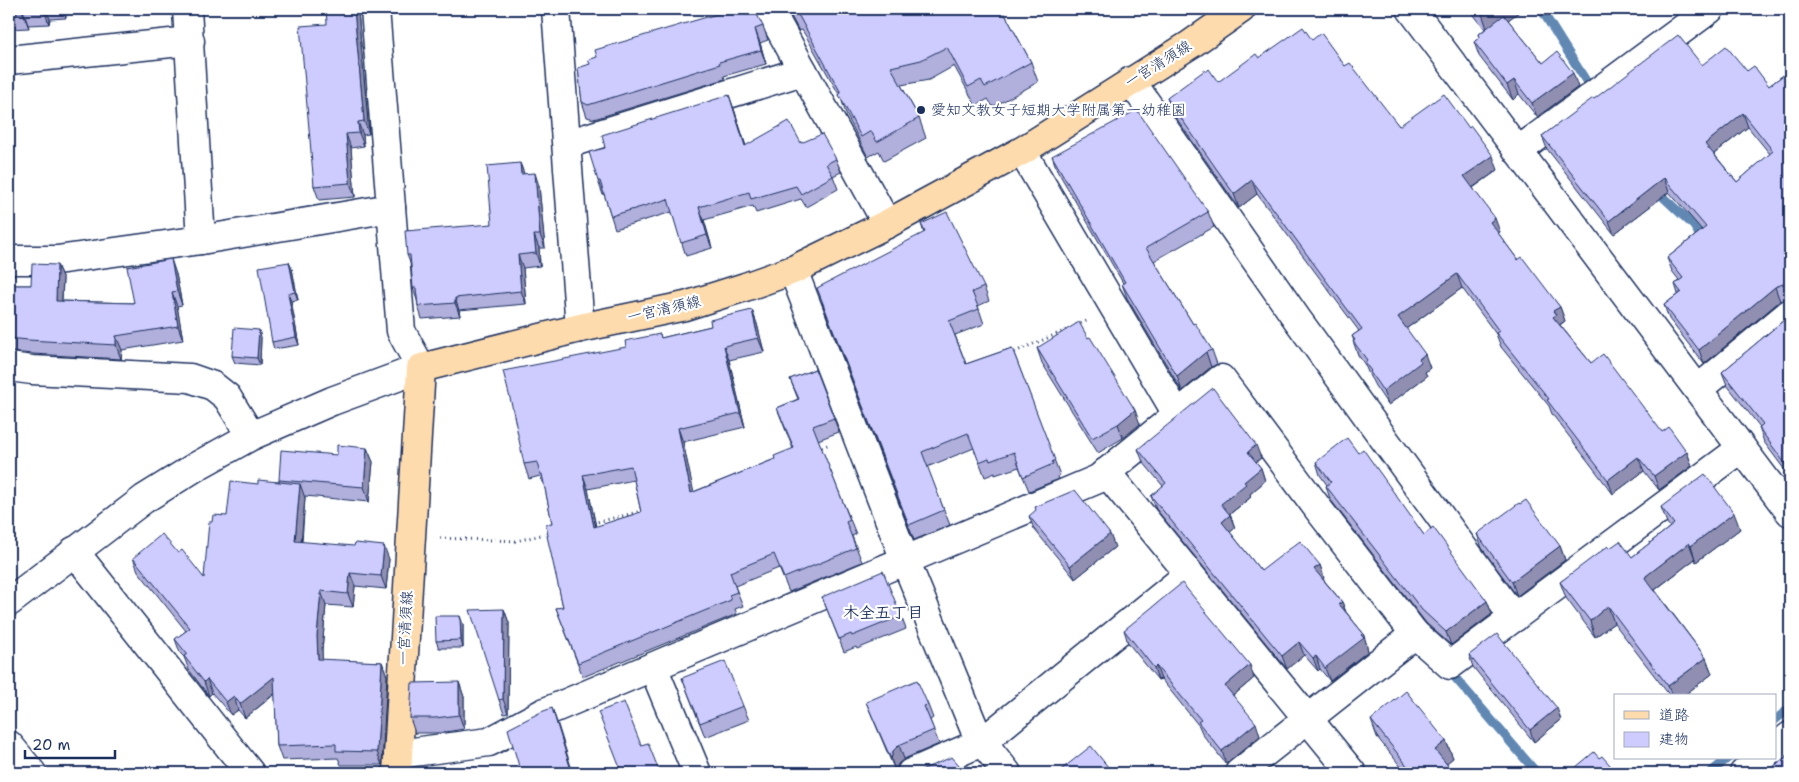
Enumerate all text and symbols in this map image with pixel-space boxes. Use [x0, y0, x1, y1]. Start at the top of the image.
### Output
street label: 一宮清須線 [1121, 36, 1195, 92]
place label: 愛知文教女子短期大学附属第一幼稚園 [931, 100, 1186, 120]
marker: 愛知文教女子短期大学附属第一幼稚園 [915, 104, 927, 116]
street label: 一宮清須線 [625, 291, 703, 327]
street label: 一宮清須線 [393, 590, 417, 666]
district label: 木全五丁目 [843, 602, 923, 623]
legend [1614, 694, 1776, 760]
text: 道路 [1659, 705, 1689, 725]
scale bar [25, 727, 115, 759]
text: 建物 [1659, 729, 1689, 749]
text: 20 m [32, 735, 71, 755]

